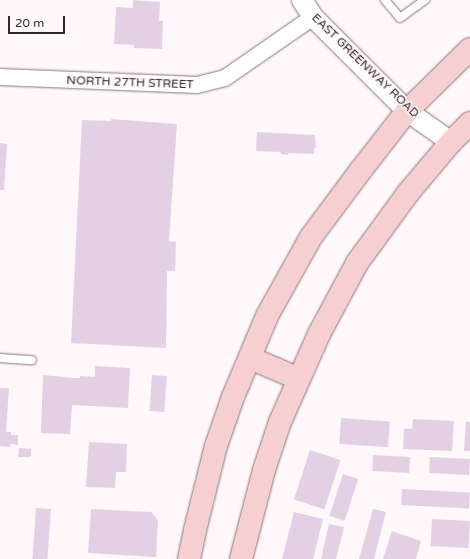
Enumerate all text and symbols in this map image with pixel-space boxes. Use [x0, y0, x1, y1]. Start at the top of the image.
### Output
scale bar [10, 8, 67, 34]
street label: EAST GREENWAY ROAD [308, 11, 422, 121]
text: 20 m [15, 16, 44, 30]
street label: NORTH 27TH STREET [66, 74, 194, 92]

